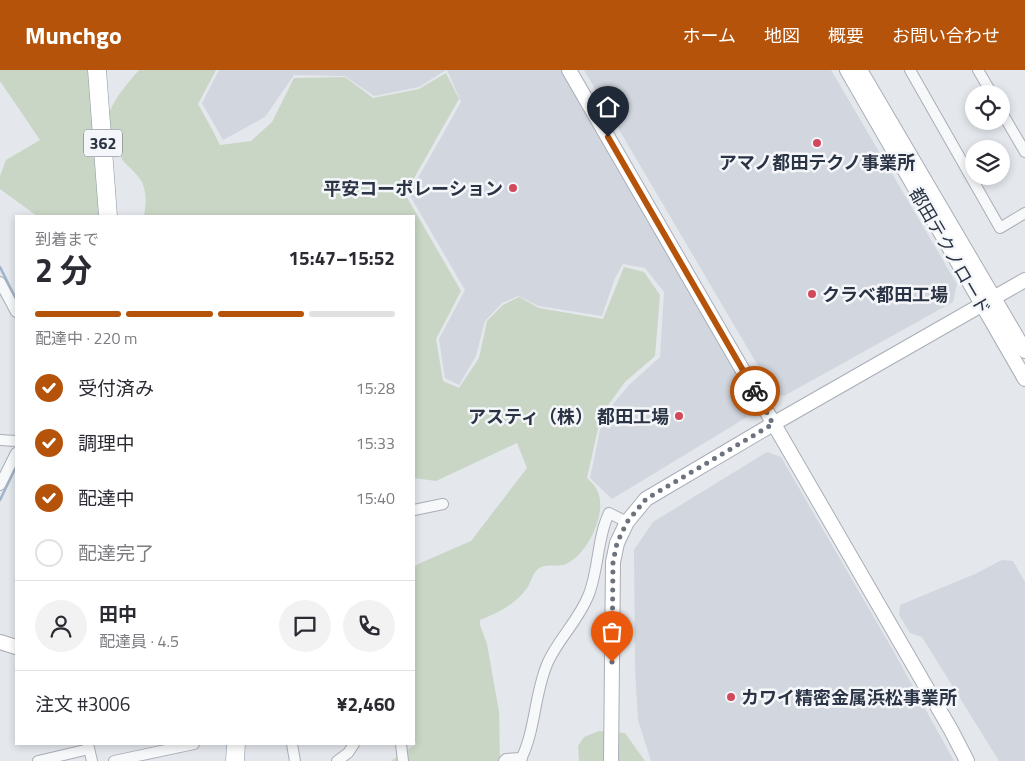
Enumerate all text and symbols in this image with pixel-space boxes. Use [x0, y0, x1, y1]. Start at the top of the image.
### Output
text: Munchgo [25, 17, 122, 53]
text: ホーム [683, 22, 736, 49]
text: 地図 [764, 22, 800, 49]
text: 概要 [828, 22, 864, 49]
text: お問い合わせ [892, 22, 1000, 49]
map controls [965, 85, 1010, 185]
button: locate [965, 85, 1010, 130]
pin [587, 86, 629, 137]
icon: home [594, 93, 622, 121]
road number: 362 [84, 129, 122, 156]
marker: アマノ都田テクノ事業所 [811, 137, 823, 149]
button: layers [965, 140, 1010, 185]
place label: アマノ都田テクノ事業所 [719, 149, 915, 176]
place label: 平安コーポレーション [323, 175, 503, 202]
marker: 平安コーポレーション [507, 182, 519, 194]
street label: 都田テクノロード [903, 182, 997, 320]
text: 到着まで [35, 227, 99, 251]
text: 15:47–15:52 [288, 243, 395, 272]
text: 2 分 [35, 246, 92, 294]
place label: クラベ都田工場 [822, 281, 948, 308]
marker: クラベ都田工場 [806, 288, 818, 300]
text: 配達中 · 220 m [35, 326, 137, 350]
courier [730, 366, 780, 416]
text: 受付済み [78, 373, 154, 402]
icon: check [35, 374, 63, 402]
text: 15:28 [356, 376, 395, 400]
icon: bike [741, 377, 769, 405]
place label: アスティ（株） 都田工場 [468, 403, 669, 430]
marker: アスティ（株） 都田工場 [673, 410, 685, 422]
text: 調理中 [78, 428, 135, 457]
icon: check [35, 429, 63, 457]
text: 15:33 [356, 431, 395, 455]
text: 配達中 [78, 483, 135, 512]
icon: check [35, 484, 63, 512]
text: 15:40 [356, 486, 395, 510]
text: 配達完了 [78, 538, 154, 567]
text: 田中 [99, 599, 137, 628]
button: person [35, 600, 87, 652]
button: chat [279, 600, 331, 652]
button: phone [343, 600, 395, 652]
pin [591, 611, 633, 662]
icon: bag [598, 618, 626, 646]
text: 配達員 · 4.5 [99, 629, 179, 653]
place label: カワイ精密金属浜松事業所 [741, 684, 957, 711]
text: 注文 #3006 [35, 689, 130, 718]
text: ¥2,460 [337, 689, 395, 718]
marker: カワイ精密金属浜松事業所 [725, 691, 737, 703]

